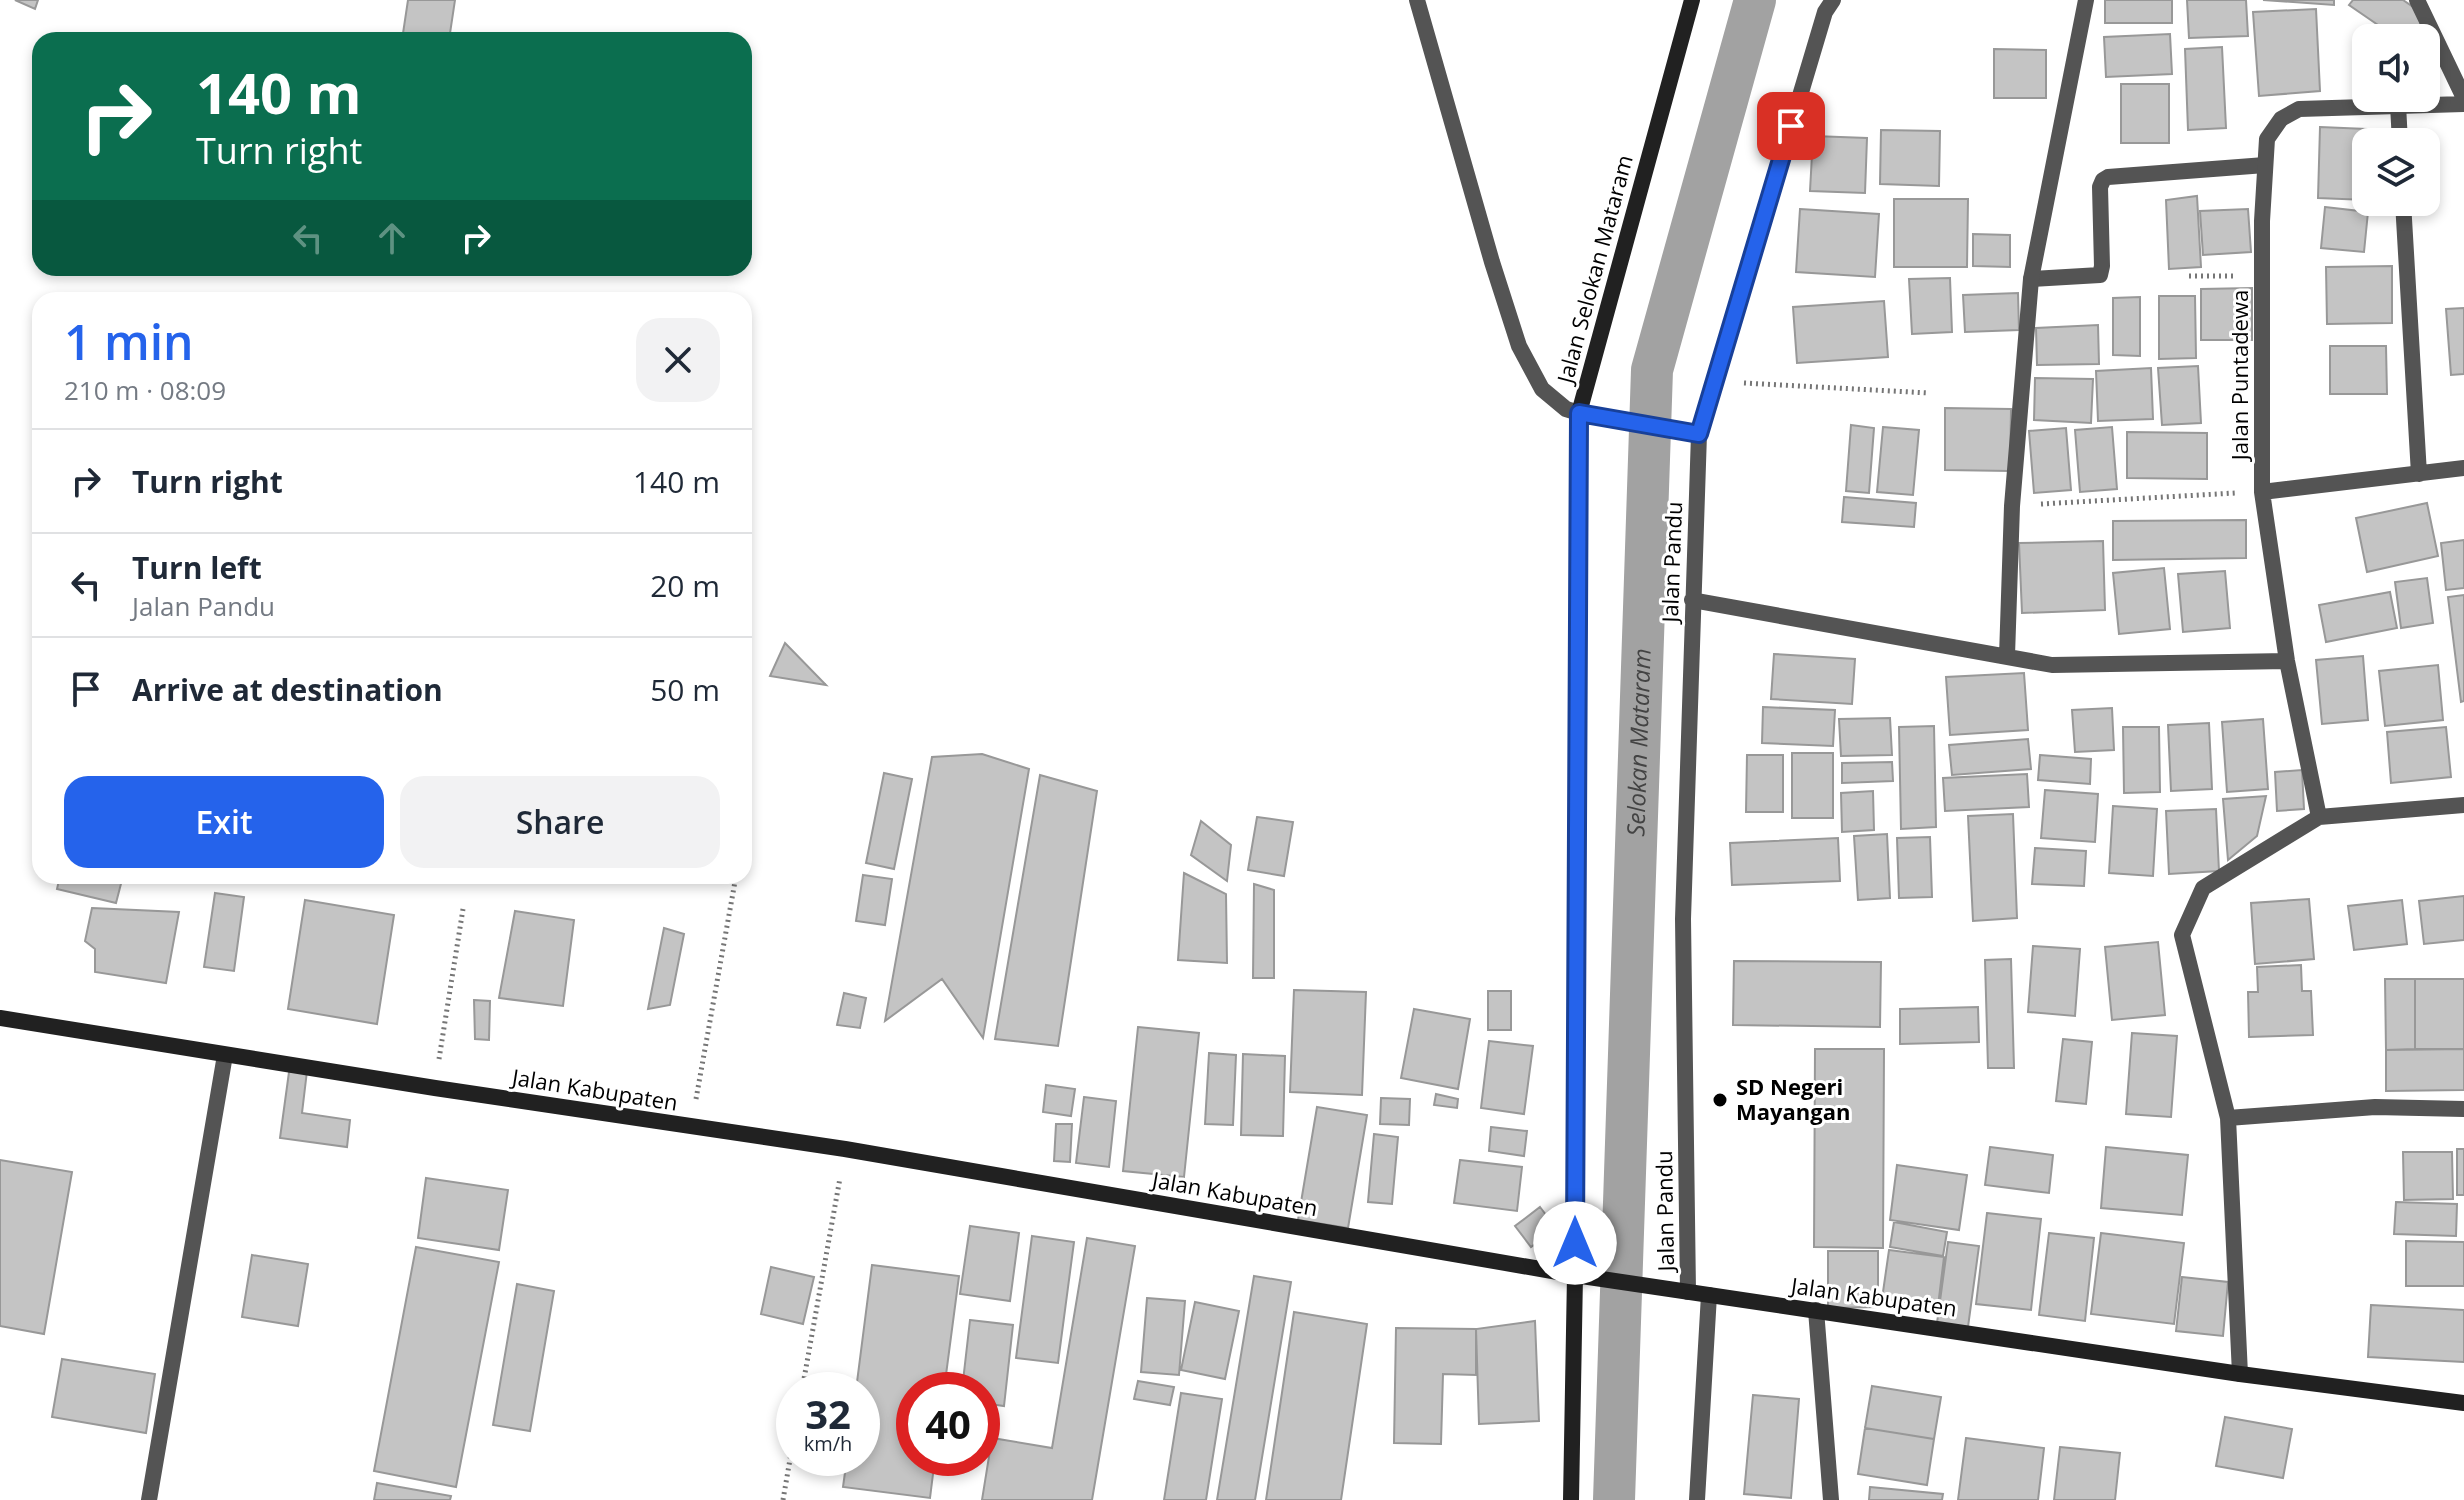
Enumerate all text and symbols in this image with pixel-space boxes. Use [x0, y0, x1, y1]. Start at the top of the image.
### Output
map controls [2352, 24, 2440, 216]
button: sound [2352, 24, 2440, 112]
text: 140 m [196, 54, 362, 130]
icon: right [64, 64, 168, 168]
pin [1757, 92, 1825, 160]
icon: arrive [1769, 104, 1813, 148]
text: Turn right [196, 126, 362, 175]
button: layers [2352, 128, 2440, 216]
street label: Jalan Selokan Mataram [1549, 151, 1639, 388]
icon: left [286, 216, 330, 260]
icon: ahead [370, 216, 414, 260]
icon: right [454, 216, 498, 260]
street label: Jalan Puntadewa [2224, 290, 2254, 462]
text: 1 min [64, 309, 194, 374]
button: close [636, 318, 720, 402]
text: 210 m · 08:09 [64, 372, 226, 408]
icon: right [64, 459, 108, 503]
text: Turn right [132, 461, 283, 502]
text: 140 m [633, 461, 720, 502]
street label: Jalan Pandu [1654, 501, 1688, 625]
text: Turn left [132, 547, 262, 588]
icon: left [64, 563, 108, 607]
text: 20 m [650, 565, 720, 606]
text: Jalan Pandu [132, 588, 275, 624]
water label: Selokan Mataram [1618, 648, 1658, 837]
icon: arrive [64, 667, 108, 711]
text: Arrive at destination [132, 669, 443, 710]
text: 50 m [650, 669, 720, 710]
button: Exit [64, 776, 384, 868]
button: Share [400, 776, 720, 868]
street label: Jalan Kabupaten [508, 1061, 680, 1117]
place label: SD Negeri Mayangan [1736, 1071, 1850, 1126]
marker: SD Negeri Mayangan [1711, 1091, 1729, 1109]
street label: Jalan Pandu [1648, 1150, 1680, 1274]
street label: Jalan Kabupaten [1148, 1163, 1320, 1222]
position arrow [1533, 1201, 1617, 1285]
street label: Jalan Kabupaten [1787, 1269, 1959, 1322]
speed limit sign: 40 [896, 1372, 1000, 1476]
text: 32 [805, 1386, 851, 1441]
text: km/h [804, 1430, 852, 1457]

